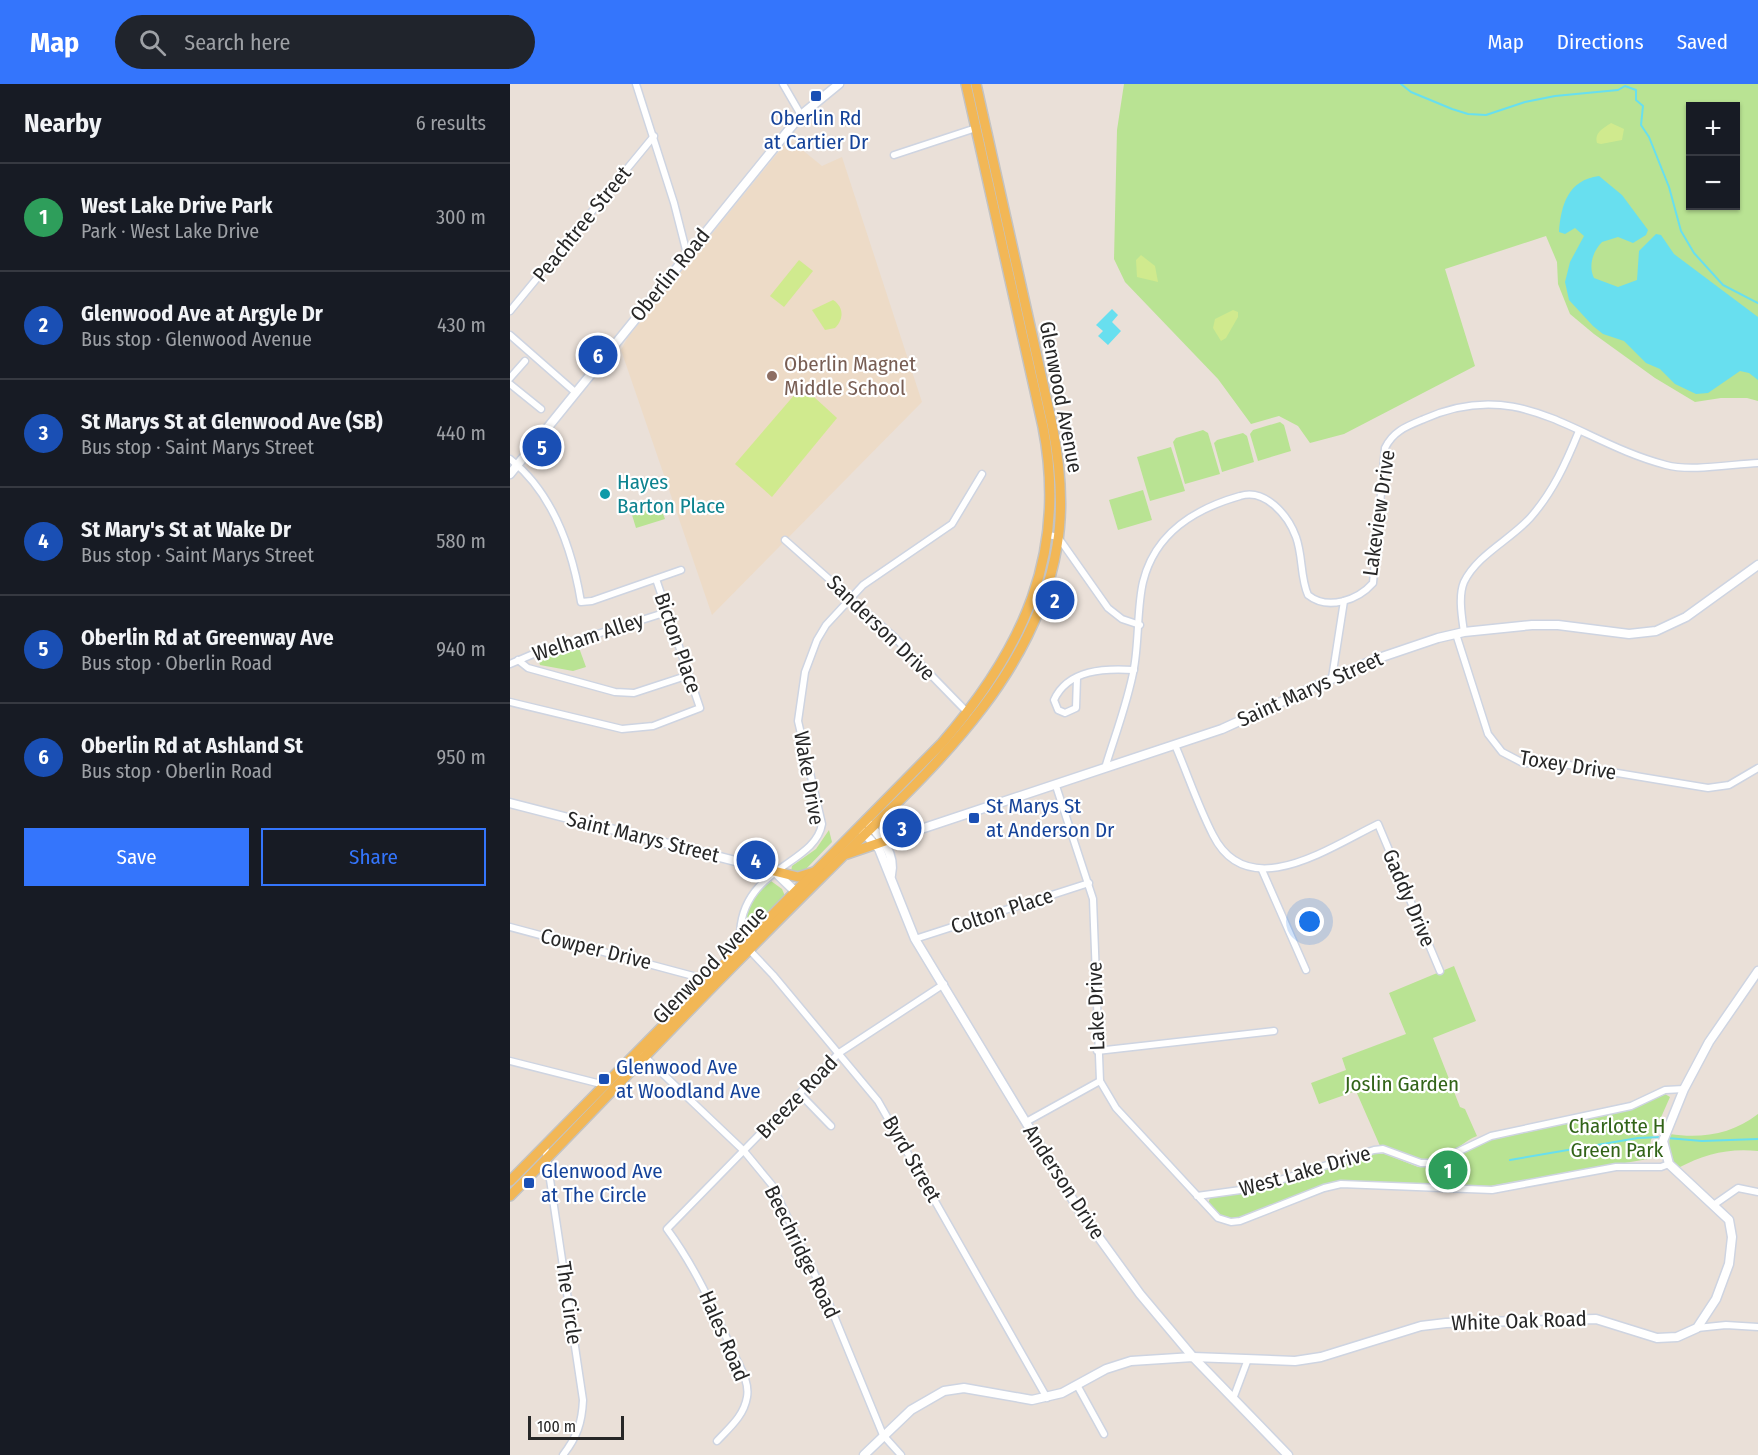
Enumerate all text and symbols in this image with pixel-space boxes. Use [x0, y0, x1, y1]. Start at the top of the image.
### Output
search box [115, 15, 535, 69]
text: Map [30, 26, 79, 59]
icon: search [136, 26, 169, 59]
text: Search here [184, 29, 290, 56]
text: Map [1487, 29, 1524, 55]
text: Directions [1557, 29, 1644, 55]
text: Saved [1677, 29, 1728, 55]
marker: Oberlin Rd at Cartier Dr [809, 89, 823, 103]
map controls [1686, 102, 1740, 210]
button: + [1686, 102, 1740, 156]
place label: Oberlin Rd at Cartier Dr [764, 105, 869, 155]
text: Nearby [24, 108, 101, 139]
text: 6 results [416, 111, 486, 135]
button: − [1686, 156, 1740, 210]
street label: Peachtree Street [527, 161, 637, 287]
text: West Lake Drive Park [81, 192, 272, 219]
text: 1 [39, 205, 48, 229]
text: 300 m [436, 205, 486, 229]
text: Park · West Lake Drive [81, 219, 259, 243]
street label: Oberlin Road [625, 223, 715, 327]
text: Glenwood Ave at Argyle Dr [81, 300, 323, 327]
text: 2 [39, 313, 48, 337]
text: 430 m [437, 313, 486, 337]
street label: Glenwood Avenue [1034, 319, 1088, 475]
text: Bus stop · Glenwood Avenue [81, 327, 312, 351]
pin: 6 [578, 332, 617, 378]
place label: Oberlin Magnet Middle School [784, 351, 916, 401]
marker: Oberlin Magnet Middle School [765, 369, 779, 383]
text: St Marys St at Glenwood Ave (SB) [81, 408, 383, 435]
text: 3 [39, 421, 48, 445]
text: 440 m [436, 421, 486, 445]
pin: 5 [522, 424, 561, 470]
text: Bus stop · Saint Marys Street [81, 435, 314, 459]
street label: Lakeview Drive [1357, 448, 1401, 578]
place label: Hayes Barton Place [617, 469, 725, 519]
marker: Hayes Barton Place [598, 487, 612, 501]
text: St Mary's St at Wake Dr [81, 516, 291, 543]
text: 4 [38, 529, 49, 553]
text: 580 m [436, 529, 486, 553]
text: Bus stop · Saint Marys Street [81, 543, 314, 567]
street label: Sanderson Drive [821, 570, 941, 686]
pin: 2 [1036, 578, 1074, 622]
street label: Bicton Place [649, 589, 707, 697]
street label: Welham Alley [529, 607, 648, 667]
text: Oberlin Rd at Greenway Ave [81, 624, 334, 651]
text: 5 [39, 637, 48, 661]
text: 940 m [436, 637, 486, 661]
street label: Saint Marys Street [1233, 645, 1387, 733]
text: Bus stop · Oberlin Road [81, 651, 272, 675]
street label: Wake Drive [788, 729, 830, 827]
text: Oberlin Rd at Ashland St [81, 732, 303, 759]
text: 6 [38, 745, 49, 769]
text: 950 m [437, 745, 486, 769]
street label: Toxey Drive [1518, 745, 1618, 785]
text: Bus stop · Oberlin Road [81, 759, 272, 783]
place label: St Marys St at Anderson Dr [986, 793, 1115, 843]
street label: Saint Marys Street [564, 805, 722, 869]
pin: 3 [882, 806, 922, 850]
marker: St Marys St at Anderson Dr [967, 811, 981, 825]
button: Save [24, 828, 249, 886]
button: Share [261, 828, 486, 886]
pin: 4 [736, 838, 776, 882]
street label: Gaddy Drive [1377, 845, 1441, 951]
street label: Colton Place [948, 882, 1056, 940]
street label: Glenwood Avenue [647, 901, 773, 1029]
your location [1295, 907, 1324, 936]
street label: Cowper Drive [538, 923, 654, 975]
street label: Lake Drive [1081, 961, 1111, 1051]
street label: Breeze Road [751, 1050, 843, 1144]
place label: Glenwood Ave at Woodland Ave [616, 1054, 761, 1104]
park label: Joslin Garden [1345, 1071, 1459, 1097]
marker: Glenwood Ave at Woodland Ave [597, 1072, 611, 1086]
street label: Byrd Street [877, 1111, 947, 1207]
park label: Charlotte H Green Park [1568, 1113, 1666, 1163]
street label: Anderson Drive [1017, 1120, 1111, 1244]
street label: West Lake Drive [1236, 1140, 1374, 1202]
pin: 1 [1428, 1148, 1468, 1192]
place label: Glenwood Ave at The Circle [541, 1158, 663, 1208]
marker: Glenwood Ave at The Circle [522, 1176, 536, 1190]
street label: Beechridge Road [759, 1181, 845, 1323]
street label: The Circle [550, 1260, 588, 1346]
street label: Hales Road [693, 1287, 755, 1385]
street label: White Oak Road [1451, 1306, 1587, 1336]
scale bar [528, 1413, 624, 1440]
text: 100 m [537, 1417, 576, 1436]

